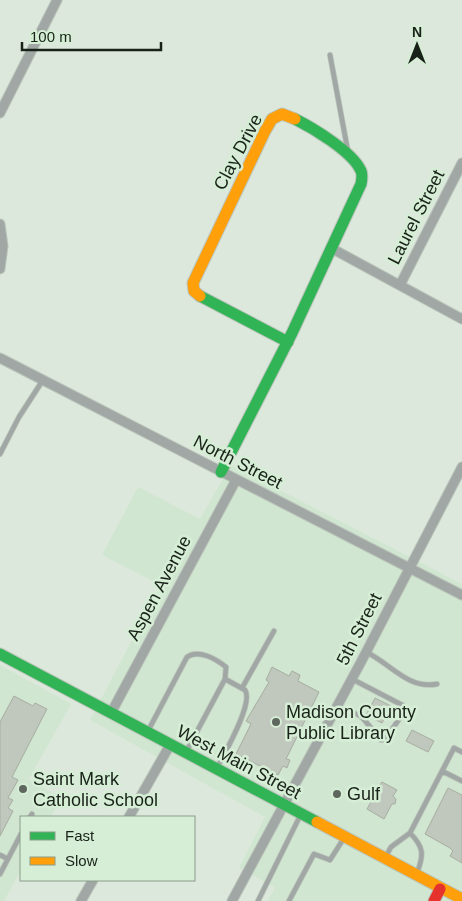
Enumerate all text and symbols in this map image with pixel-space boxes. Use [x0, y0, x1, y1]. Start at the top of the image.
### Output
scale bar [22, 20, 161, 52]
north arrow [392, 20, 442, 70]
text: N [412, 24, 422, 40]
text: 100 m [30, 28, 72, 45]
street label: Clay Drive [210, 111, 266, 193]
street label: Laurel Street [384, 167, 448, 267]
street label: North Street [190, 431, 286, 493]
street label: Aspen Avenue [123, 532, 195, 644]
street label: 5th Street [332, 590, 386, 668]
place label: Madison County Public Library [286, 702, 416, 743]
marker: Madison County Public Library [270, 716, 282, 728]
street label: West Main Street [174, 721, 304, 803]
place label: Saint Mark Catholic School [33, 769, 158, 810]
marker: Saint Mark Catholic School [17, 783, 29, 795]
place label: Gulf [347, 784, 381, 804]
marker: Gulf [331, 788, 343, 800]
legend [20, 816, 195, 881]
text: Fast [65, 827, 95, 844]
text: Slow [65, 852, 98, 869]

